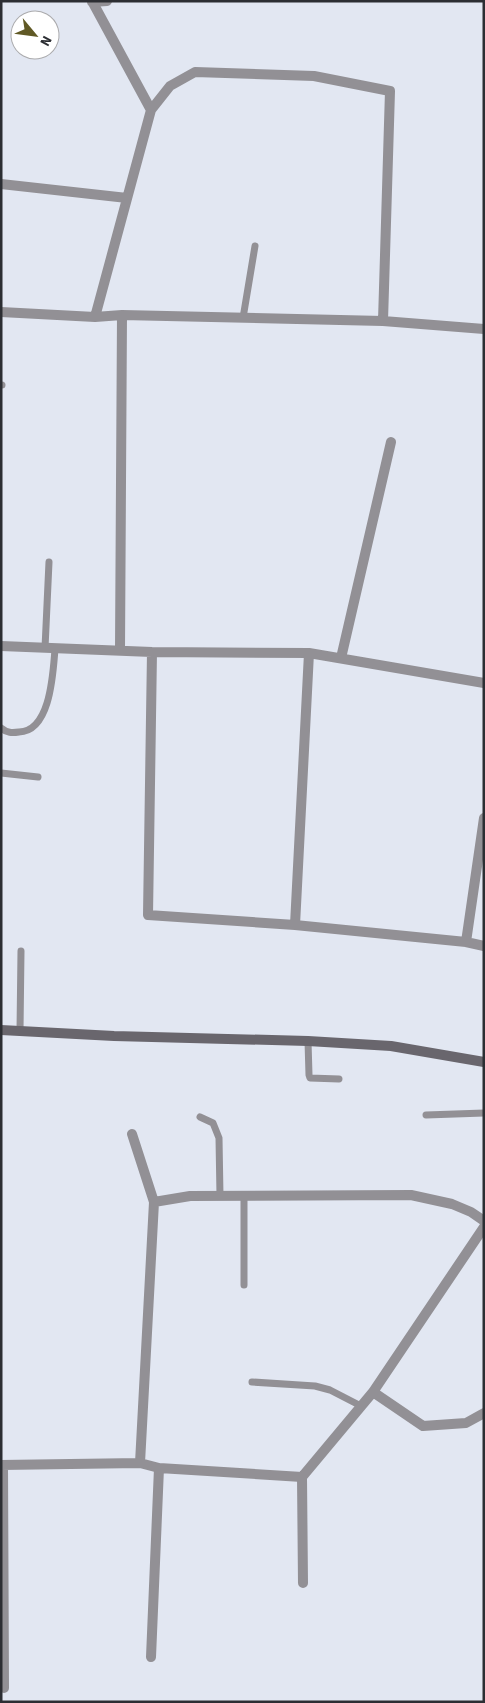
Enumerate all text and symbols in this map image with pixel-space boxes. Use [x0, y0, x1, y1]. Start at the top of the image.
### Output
north arrow [10, 10, 60, 60]
text: N [34, 32, 56, 50]

